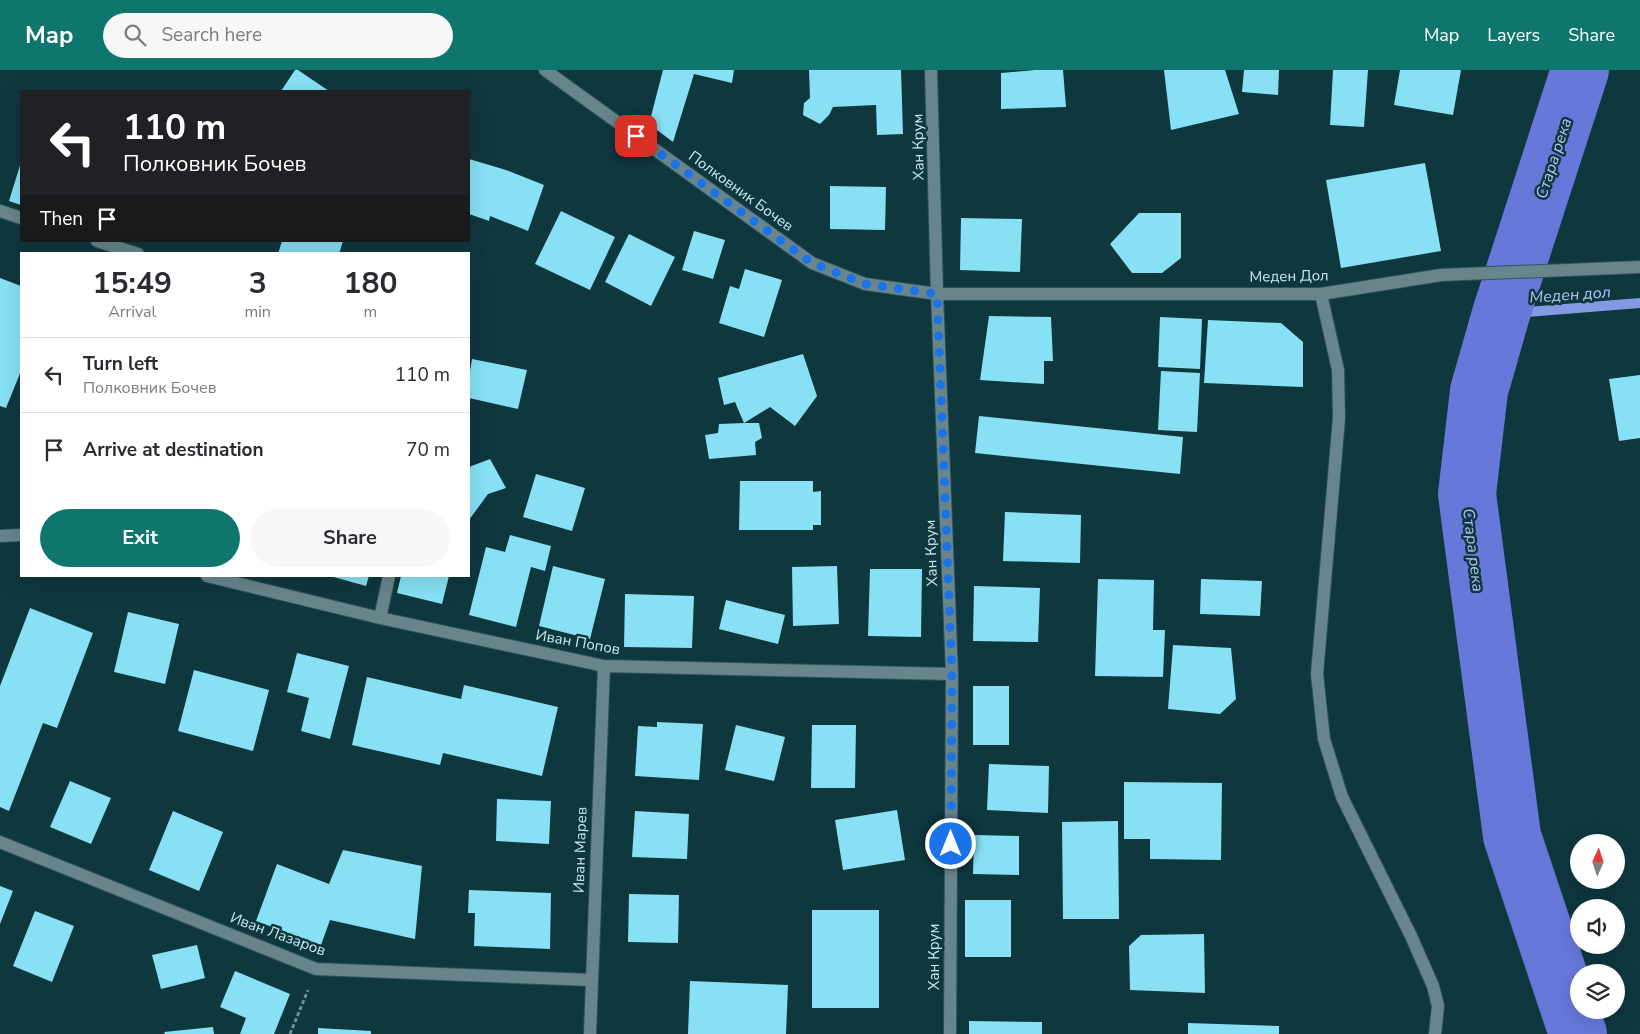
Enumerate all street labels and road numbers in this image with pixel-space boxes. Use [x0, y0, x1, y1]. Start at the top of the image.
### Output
street label: Хан Крум [907, 114, 929, 180]
street label: Полковник Бочев [684, 146, 798, 236]
street label: Меден Дол [1249, 265, 1329, 287]
street label: Хан Крум [920, 519, 942, 587]
street label: Иван Попов [534, 625, 622, 659]
street label: Иван Марев [569, 807, 591, 893]
street label: Иван Лазаров [227, 907, 329, 961]
street label: Хан Крум [924, 924, 944, 990]

